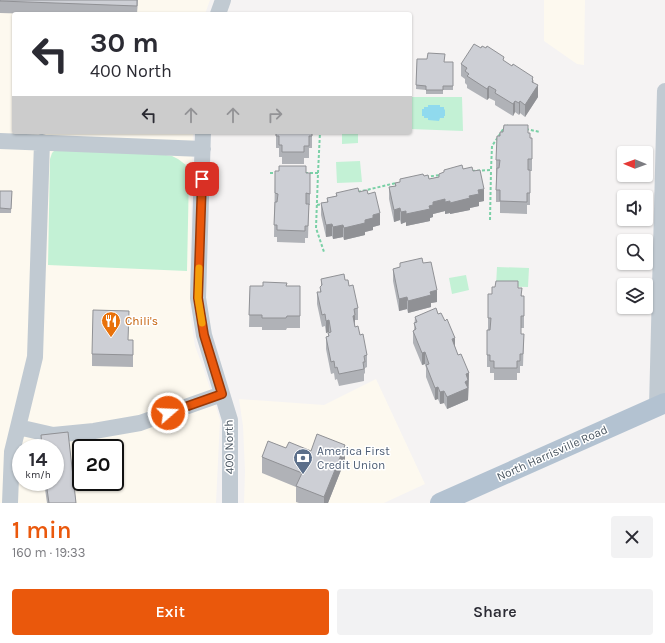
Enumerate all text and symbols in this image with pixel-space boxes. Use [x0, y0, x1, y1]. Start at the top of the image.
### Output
text: 30 m [90, 26, 159, 59]
icon: left [24, 28, 76, 80]
text: 400 North [90, 60, 172, 82]
icon: left [138, 104, 160, 126]
icon: ahead [180, 104, 202, 126]
icon: ahead [222, 104, 244, 126]
icon: right [264, 104, 286, 126]
north arrow [617, 146, 653, 182]
map controls [617, 146, 653, 314]
pin [185, 162, 219, 196]
icon: arrive [191, 168, 213, 190]
button: sound [617, 190, 653, 226]
button: search [617, 234, 653, 270]
button: layers [617, 278, 653, 314]
restaurant icon: Chili's [100, 310, 122, 338]
place label: Chili's [125, 314, 158, 328]
position arrow [147, 392, 189, 434]
street label: 400 North [222, 420, 236, 474]
street label: North Harrisville Road [494, 422, 610, 484]
speed limit sign: 20 [72, 439, 124, 491]
place label: America First Credit Union [317, 444, 390, 472]
bank icon: America First Credit Union [292, 447, 314, 475]
text: 14 [28, 448, 48, 471]
text: km/h [25, 469, 51, 481]
text: 1 min [12, 516, 72, 544]
button: close [611, 516, 653, 558]
text: 160 m · 19:33 [12, 545, 85, 560]
button: Exit [12, 589, 329, 635]
button: Share [337, 589, 653, 635]

